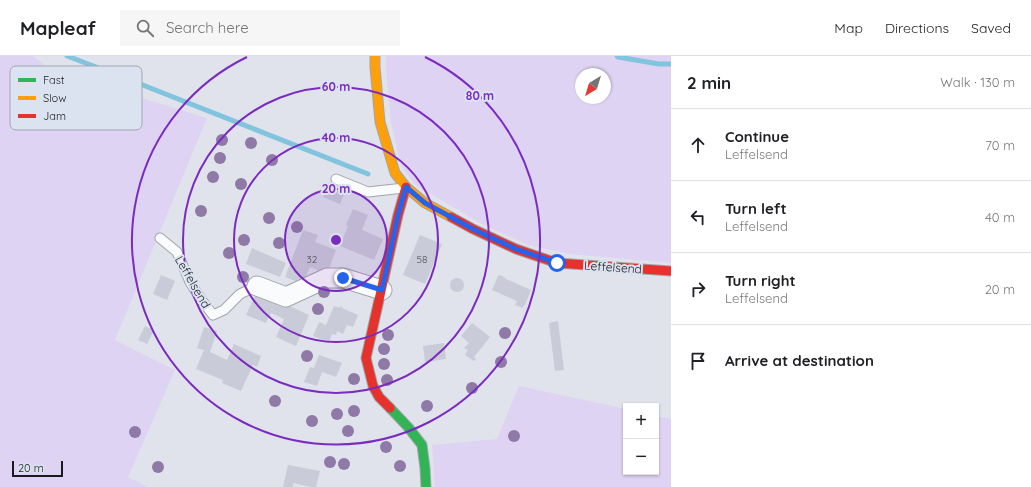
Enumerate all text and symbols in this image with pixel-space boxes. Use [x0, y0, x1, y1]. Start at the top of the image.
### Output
search box [120, 10, 400, 46]
text: Mapleaf [20, 16, 96, 40]
icon: search [134, 17, 156, 39]
text: Search here [166, 18, 249, 37]
text: Map [834, 19, 863, 37]
text: Directions [885, 19, 949, 37]
text: Saved [971, 19, 1011, 37]
legend [10, 66, 142, 130]
north arrow [575, 68, 611, 104]
text: 2 min [687, 72, 731, 93]
text: Fast [43, 73, 65, 87]
text: Walk · 130 m [940, 74, 1015, 90]
text: 60 m [322, 79, 350, 94]
text: 80 m [466, 88, 494, 103]
text: Slow [43, 91, 67, 105]
text: Jam [43, 109, 66, 123]
text: Continue [725, 127, 789, 146]
text: 40 m [322, 130, 350, 145]
icon: ahead [687, 134, 709, 156]
text: 70 m [985, 137, 1015, 153]
text: Leffelsend [725, 146, 788, 162]
text: 20 m [322, 181, 350, 196]
text: Turn left [725, 199, 787, 218]
icon: left [687, 206, 709, 228]
text: 40 m [985, 209, 1015, 225]
text: Leffelsend [725, 218, 788, 234]
centre of rings [329, 233, 343, 247]
street label: Leffelsend [172, 253, 214, 311]
house number: 32 [307, 253, 318, 266]
house number: 58 [417, 253, 427, 266]
route start [548, 254, 566, 272]
street label: Leffelsend [584, 257, 642, 277]
route end [334, 269, 352, 287]
text: Turn right [725, 271, 796, 290]
icon: right [687, 278, 709, 300]
text: 20 m [985, 281, 1015, 297]
text: Leffelsend [725, 290, 788, 306]
icon: arrive [687, 350, 709, 372]
text: Arrive at destination [725, 351, 874, 370]
map controls [623, 403, 659, 475]
button: + [623, 403, 659, 439]
button: − [623, 439, 659, 475]
scale bar [12, 459, 63, 478]
text: 20 m [18, 461, 44, 475]

